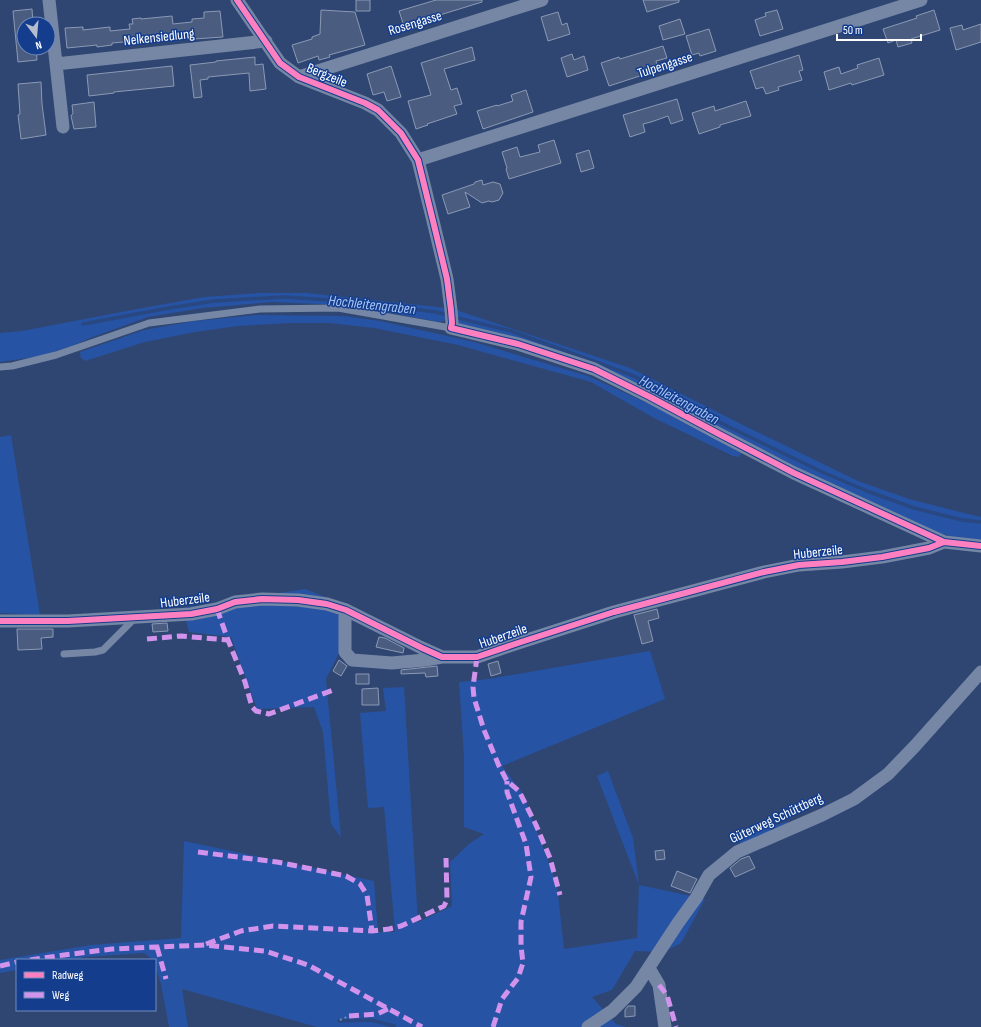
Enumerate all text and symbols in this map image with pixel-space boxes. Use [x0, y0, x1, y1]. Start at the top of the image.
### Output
street label: Rosengasse [386, 7, 444, 39]
north arrow [16, 16, 56, 56]
scale bar [837, 16, 921, 42]
text: 50 m [843, 23, 863, 38]
street label: Nelkensiedlung [123, 25, 196, 49]
text: N [34, 38, 43, 52]
street label: Tulpengasse [635, 48, 695, 82]
street label: Bergzeile [304, 59, 350, 91]
water label: Hochleitengraben [327, 291, 417, 319]
water label: Hochleitengraben [636, 371, 722, 429]
street label: Huberzeile [792, 541, 844, 563]
street label: Huberzeile [159, 589, 211, 611]
street label: Huberzeile [477, 620, 529, 652]
street label: Güterweg Schüttberg [727, 789, 826, 847]
legend [16, 959, 156, 1011]
text: Radweg [52, 968, 84, 983]
text: Weg [52, 988, 69, 1003]

